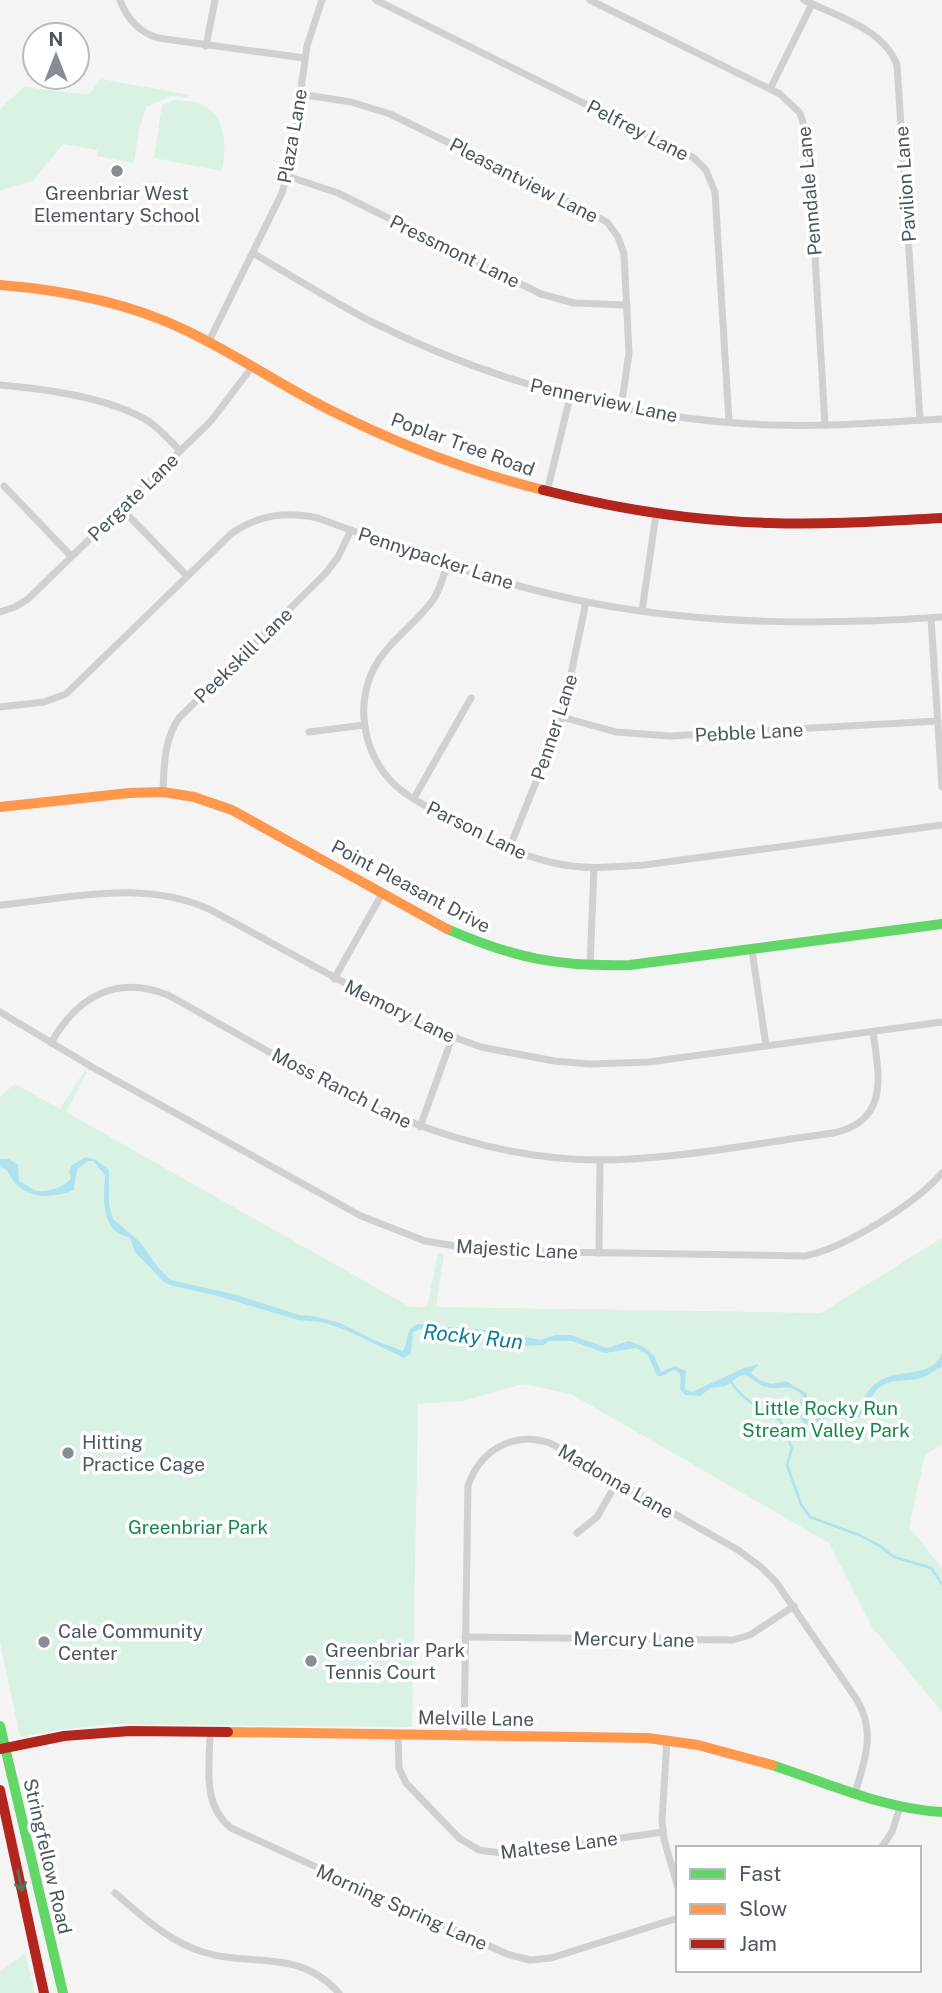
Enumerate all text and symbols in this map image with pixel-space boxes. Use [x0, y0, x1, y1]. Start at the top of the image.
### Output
north arrow [21, 21, 91, 91]
text: N [49, 28, 63, 50]
street label: Plaza Lane [273, 87, 311, 185]
street label: Pelfrey Lane [584, 95, 692, 165]
street label: Penndale Lane [792, 125, 826, 257]
street label: Pavilion Lane [890, 125, 920, 243]
street label: Pleasantview Lane [446, 133, 602, 227]
marker: Greenbriar West Elementary School [109, 163, 125, 179]
place label: Greenbriar West Elementary School [34, 182, 200, 226]
street label: Pressmont Lane [386, 210, 524, 292]
street label: Pennerview Lane [528, 374, 680, 426]
street label: Poplar Tree Road [388, 408, 538, 480]
street label: Pergate Lane [83, 449, 183, 545]
street label: Pennypacker Lane [355, 522, 517, 594]
street label: Peekskill Lane [189, 603, 297, 707]
street label: Penner Lane [526, 671, 582, 783]
street label: Pebble Lane [694, 718, 804, 746]
street label: Parson Lane [423, 796, 531, 864]
street label: Point Pleasant Drive [328, 835, 494, 937]
street label: Memory Lane [341, 975, 459, 1047]
street label: Moss Ranch Lane [268, 1043, 416, 1133]
street label: Majestic Lane [455, 1235, 579, 1263]
water label: Rocky Run [422, 1319, 524, 1354]
park label: Little Rocky Run Stream Valley Park [742, 1397, 910, 1441]
place label: Hitting Practice Cage [82, 1431, 205, 1475]
street label: Madonna Lane [555, 1439, 677, 1523]
marker: Hitting Practice Cage [60, 1445, 76, 1461]
park label: Greenbriar Park [128, 1516, 268, 1538]
place label: Cale Community Center [58, 1620, 203, 1664]
street label: Mercury Lane [573, 1627, 695, 1651]
marker: Cale Community Center [36, 1634, 52, 1650]
place label: Greenbriar Park Tennis Court [325, 1639, 466, 1683]
marker: Greenbriar Park Tennis Court [303, 1653, 319, 1669]
street label: Melville Lane [418, 1706, 534, 1730]
street label: Stringfellow Road [19, 1776, 77, 1936]
street label: Maltese Lane [499, 1827, 619, 1863]
legend [676, 1846, 921, 1972]
street label: Morning Spring Lane [313, 1859, 491, 1955]
text: Fast [739, 1861, 781, 1886]
one-way arrow [13, 1869, 27, 1892]
text: Slow [739, 1896, 787, 1921]
text: Jam [739, 1931, 777, 1956]

